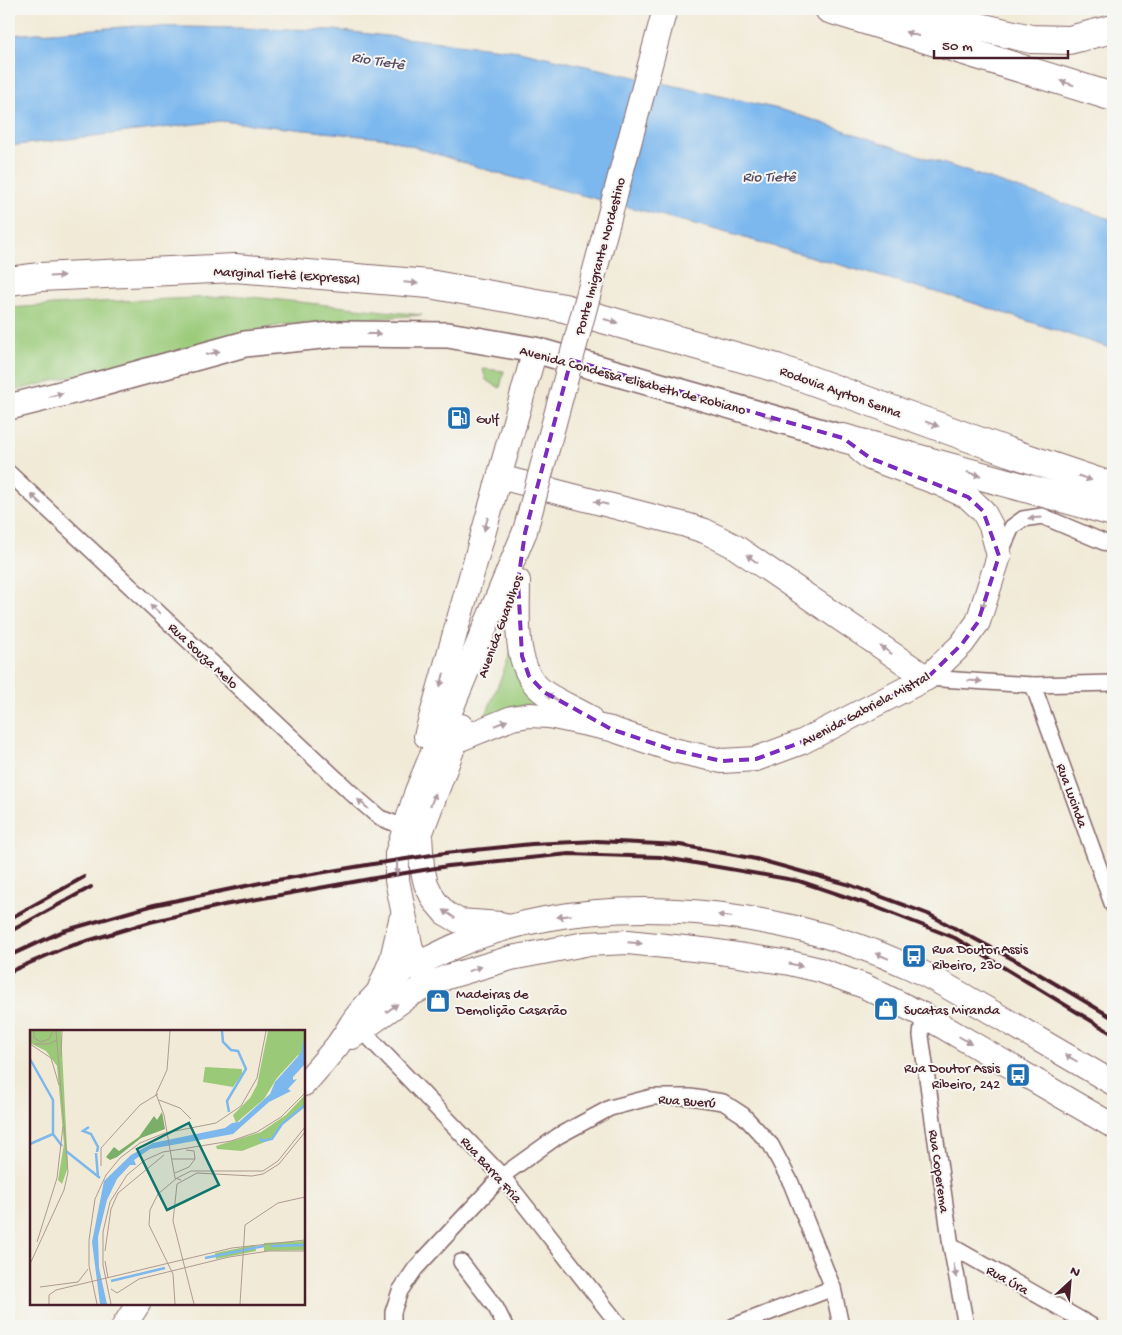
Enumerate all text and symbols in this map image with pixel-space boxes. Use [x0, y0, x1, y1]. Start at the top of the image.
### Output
scale bar [934, 28, 1068, 60]
one-way arrow [904, 30, 919, 38]
text: 50 m [942, 38, 973, 56]
water label: Rio Tietê [350, 49, 407, 75]
one-way arrow [1059, 78, 1074, 86]
water label: Rio Tietê [742, 169, 797, 187]
street label: Ponte Imigrante Nordestino [572, 176, 631, 338]
street label: Marginal Tietê (Expressa) [213, 264, 361, 289]
one-way arrow [49, 272, 65, 280]
one-way arrow [404, 279, 420, 287]
one-way arrow [603, 317, 619, 325]
one-way arrow [366, 330, 382, 338]
street label: Avenida Condessa Elisabeth de Robiano [517, 343, 747, 420]
one-way arrow [205, 349, 221, 357]
street label: Rodovia Ayrton Senna [777, 363, 904, 424]
one-way arrow [49, 391, 64, 399]
fuel station icon: Gulf [446, 405, 472, 431]
place label: Gulf [476, 412, 500, 429]
one-way arrow [763, 414, 778, 422]
one-way arrow [925, 420, 940, 428]
one-way arrow [967, 471, 982, 479]
one-way arrow [1078, 475, 1093, 482]
one-way arrow [30, 493, 42, 505]
one-way arrow [594, 499, 609, 507]
one-way arrow [1027, 514, 1043, 522]
one-way arrow [482, 517, 490, 532]
one-way arrow [746, 554, 759, 564]
street label: Avenida Guarulhos [475, 572, 528, 681]
one-way arrow [980, 595, 987, 610]
one-way arrow [149, 603, 161, 615]
street label: Rua Souza Melo [164, 620, 241, 694]
one-way arrow [880, 646, 893, 655]
street label: Avenida Gabriela Mistral [799, 669, 933, 751]
one-way arrow [437, 673, 445, 688]
one-way arrow [968, 677, 984, 685]
one-way arrow [545, 693, 560, 701]
one-way arrow [493, 718, 508, 726]
street label: Rua Lucinda [1051, 761, 1091, 831]
one-way arrow [429, 791, 437, 806]
one-way arrow [357, 798, 370, 809]
one-way arrow [393, 860, 401, 876]
one-way arrow [442, 909, 456, 919]
one-way arrow [555, 912, 571, 920]
one-way arrow [717, 912, 733, 920]
one-way arrow [627, 939, 643, 947]
place label: Rua Doutor Assis Ribeiro, 230 [932, 942, 1029, 975]
bus stop icon: Rua Doutor Assis Ribeiro, 230 [901, 943, 927, 969]
one-way arrow [874, 952, 889, 960]
one-way arrow [788, 961, 803, 969]
one-way arrow [468, 964, 483, 972]
place label: Madeiras de Demolição Casarão [455, 987, 567, 1020]
shop icon: Madeiras de Demolição Casarão [425, 988, 451, 1014]
shop icon: Sucatas Miranda [873, 996, 899, 1022]
one-way arrow [386, 1003, 399, 1013]
place label: Sucatas Miranda [904, 1003, 1001, 1020]
inset map [30, 1030, 305, 1305]
one-way arrow [959, 1035, 972, 1044]
one-way arrow [1065, 1054, 1078, 1063]
place label: Rua Doutor Assis Ribeiro, 242 [904, 1061, 1001, 1094]
bus stop icon: Rua Doutor Assis Ribeiro, 242 [1005, 1062, 1031, 1088]
street label: Rua Buerú [658, 1092, 717, 1113]
street label: Rua Coperema [923, 1129, 952, 1215]
street label: Rua Barra Fria [456, 1134, 525, 1208]
north arrow [1044, 1258, 1094, 1308]
street label: Rua Úra [983, 1263, 1032, 1300]
text: N [1067, 1263, 1082, 1282]
one-way arrow [952, 1264, 960, 1280]

